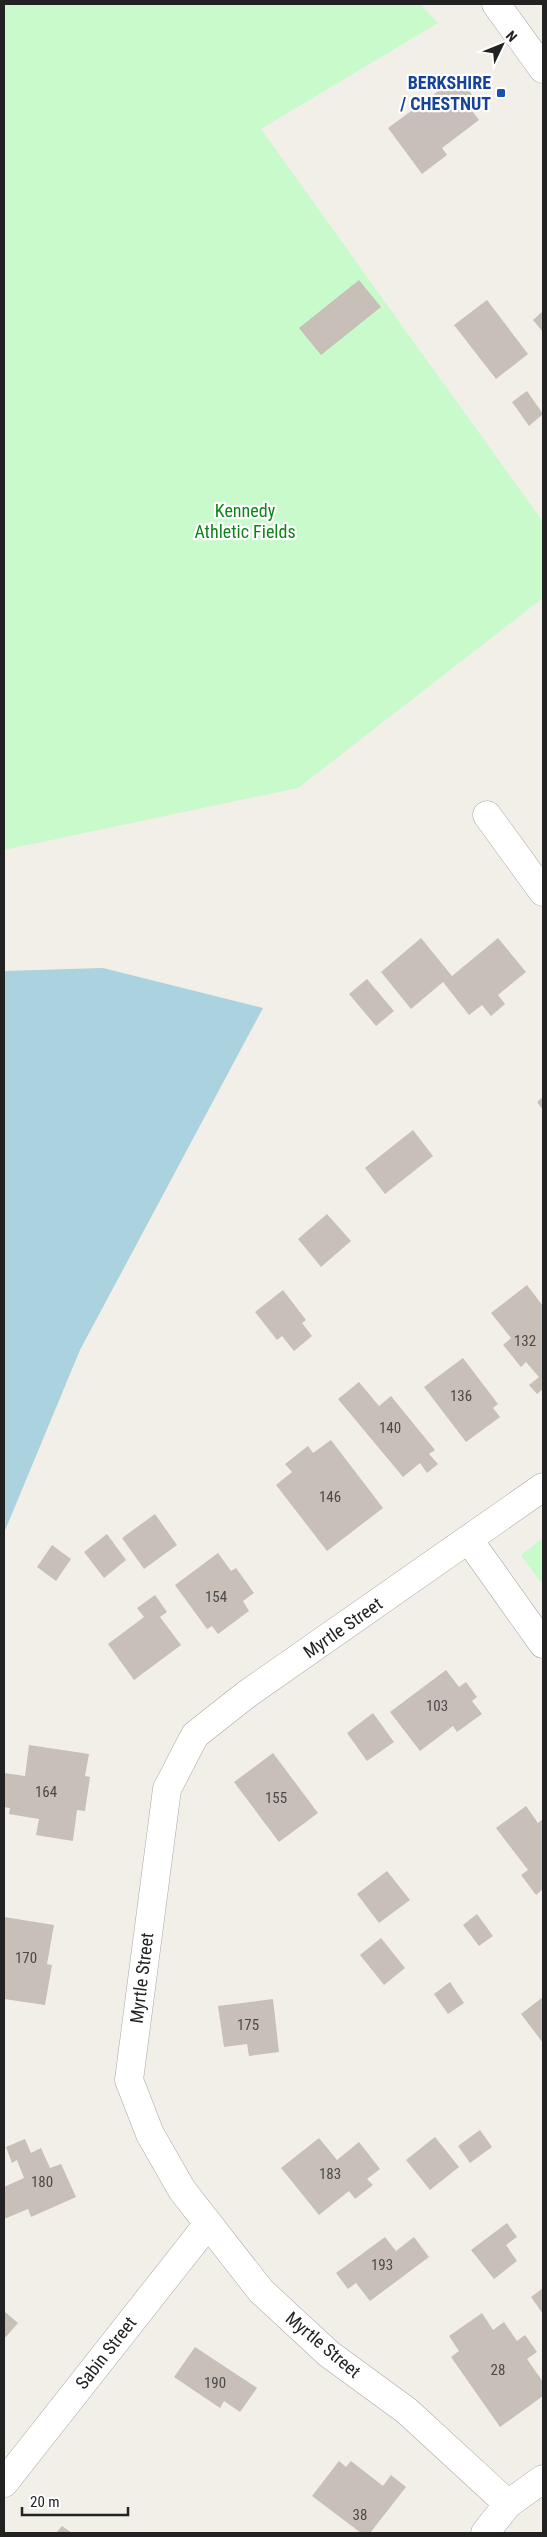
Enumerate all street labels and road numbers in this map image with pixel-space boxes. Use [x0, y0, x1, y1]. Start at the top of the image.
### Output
street label: Myrtle Street [299, 1593, 386, 1662]
street label: Myrtle Street [126, 1931, 157, 2024]
street label: Myrtle Street [282, 2307, 365, 2382]
street label: Sabin Street [71, 2312, 140, 2393]

